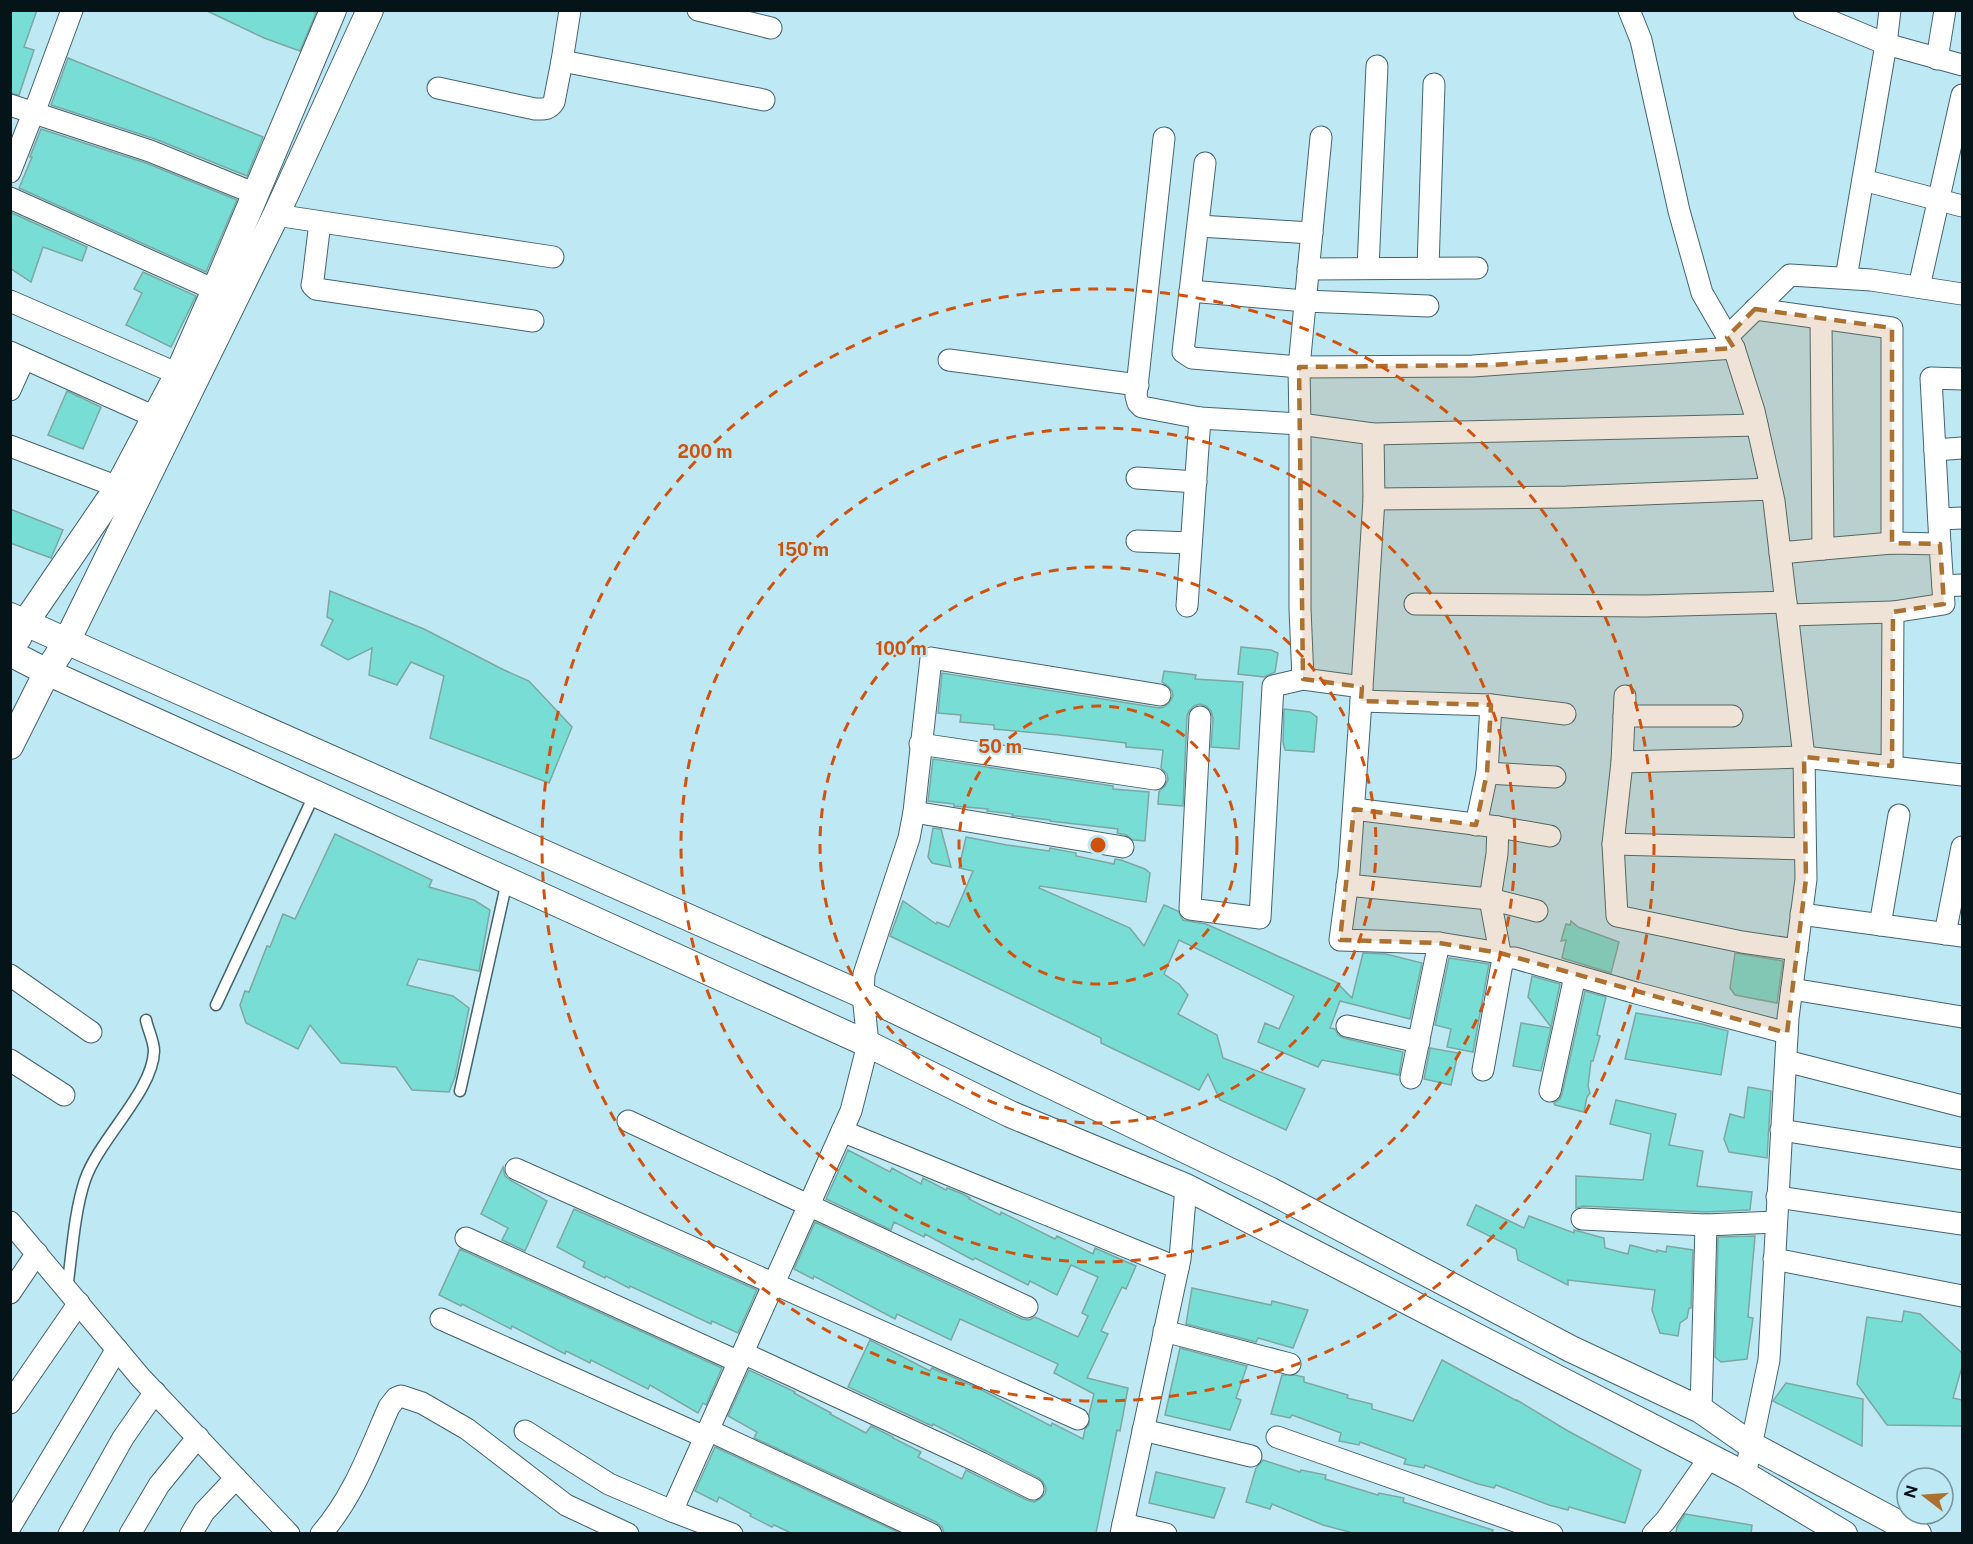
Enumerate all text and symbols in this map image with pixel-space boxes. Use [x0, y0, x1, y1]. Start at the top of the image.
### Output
text: 200 m [678, 441, 732, 462]
text: 150 m [777, 539, 829, 560]
text: 100 m [875, 638, 927, 659]
text: 50 m [978, 736, 1022, 757]
centre of rings [1088, 835, 1108, 855]
north arrow [1895, 1466, 1955, 1526]
text: N [1900, 1483, 1922, 1501]

